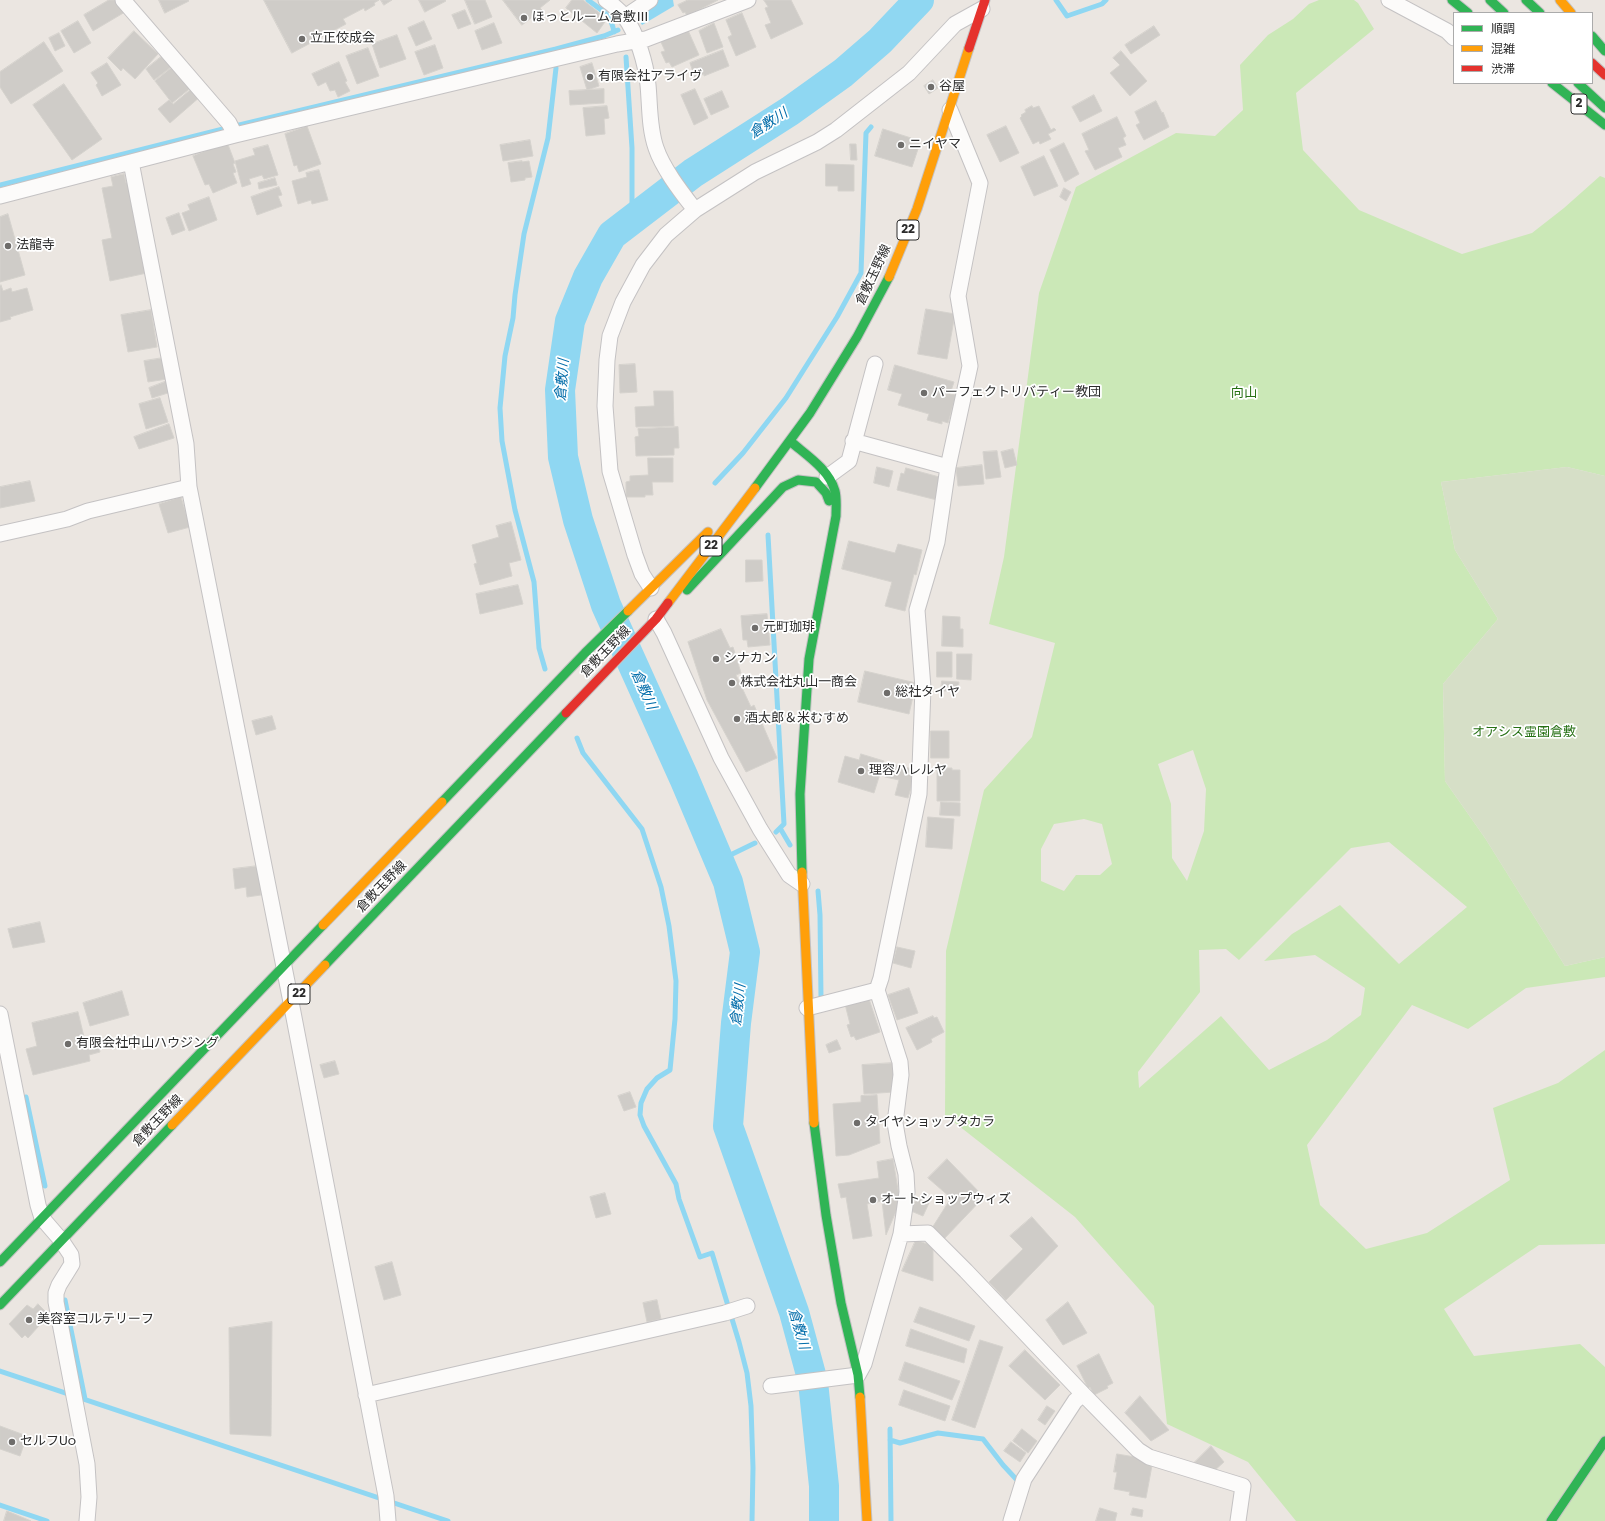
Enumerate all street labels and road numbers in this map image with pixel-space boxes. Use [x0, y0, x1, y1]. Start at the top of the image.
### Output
road number: 2 [1571, 94, 1587, 114]
road number: 22 [897, 220, 919, 240]
street label: 倉敷玉野線 [853, 242, 895, 308]
road number: 22 [700, 536, 722, 556]
street label: 倉敷玉野線 [578, 623, 634, 681]
street label: 倉敷玉野線 [354, 858, 410, 916]
road number: 22 [288, 984, 310, 1004]
street label: 倉敷玉野線 [130, 1092, 186, 1150]

